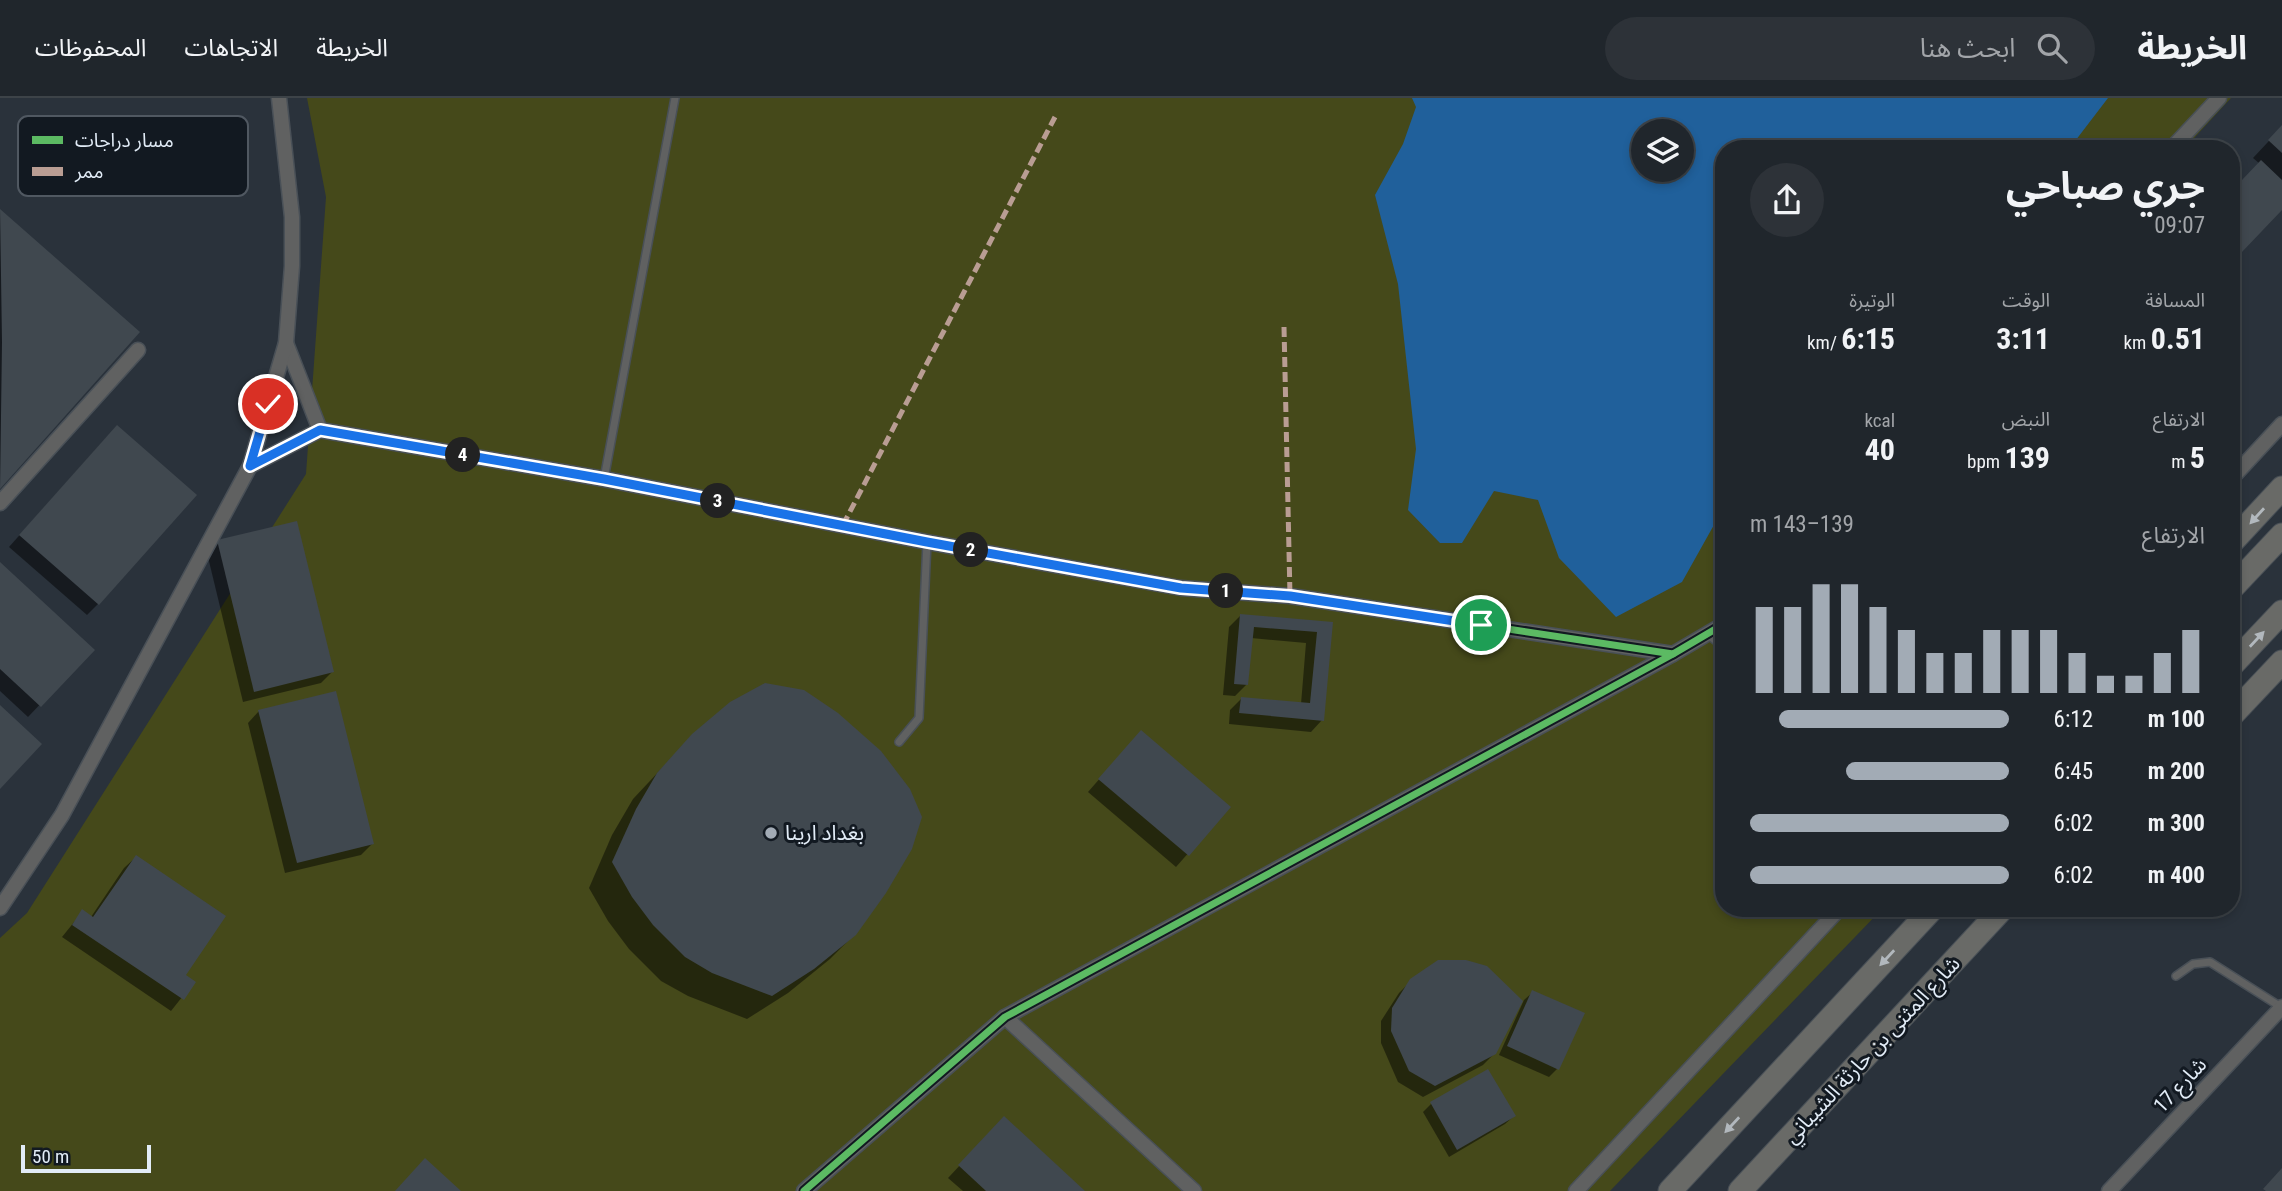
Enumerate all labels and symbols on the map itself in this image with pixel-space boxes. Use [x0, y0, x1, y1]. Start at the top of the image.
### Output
legend [18, 116, 248, 196]
text: مسار دراجات [75, 129, 174, 152]
text: ممر [74, 160, 103, 183]
pin [238, 374, 298, 434]
pin: 4 [446, 438, 480, 472]
pin: 3 [700, 484, 736, 518]
one-way arrow [2249, 507, 2265, 524]
pin: 2 [954, 532, 988, 568]
pin: 1 [1208, 574, 1244, 608]
pin [1451, 595, 1511, 655]
one-way arrow [2248, 631, 2264, 648]
place label: بغداد ارينا [785, 821, 864, 845]
marker: بغداد ارينا [763, 825, 779, 841]
one-way arrow [1879, 949, 1895, 966]
street label: شارع المثنى بن حارثة الشيباني [1779, 952, 1968, 1151]
street label: شارع 17 [2149, 1053, 2214, 1120]
one-way arrow [1724, 1116, 1740, 1133]
scale bar [21, 1142, 150, 1174]

